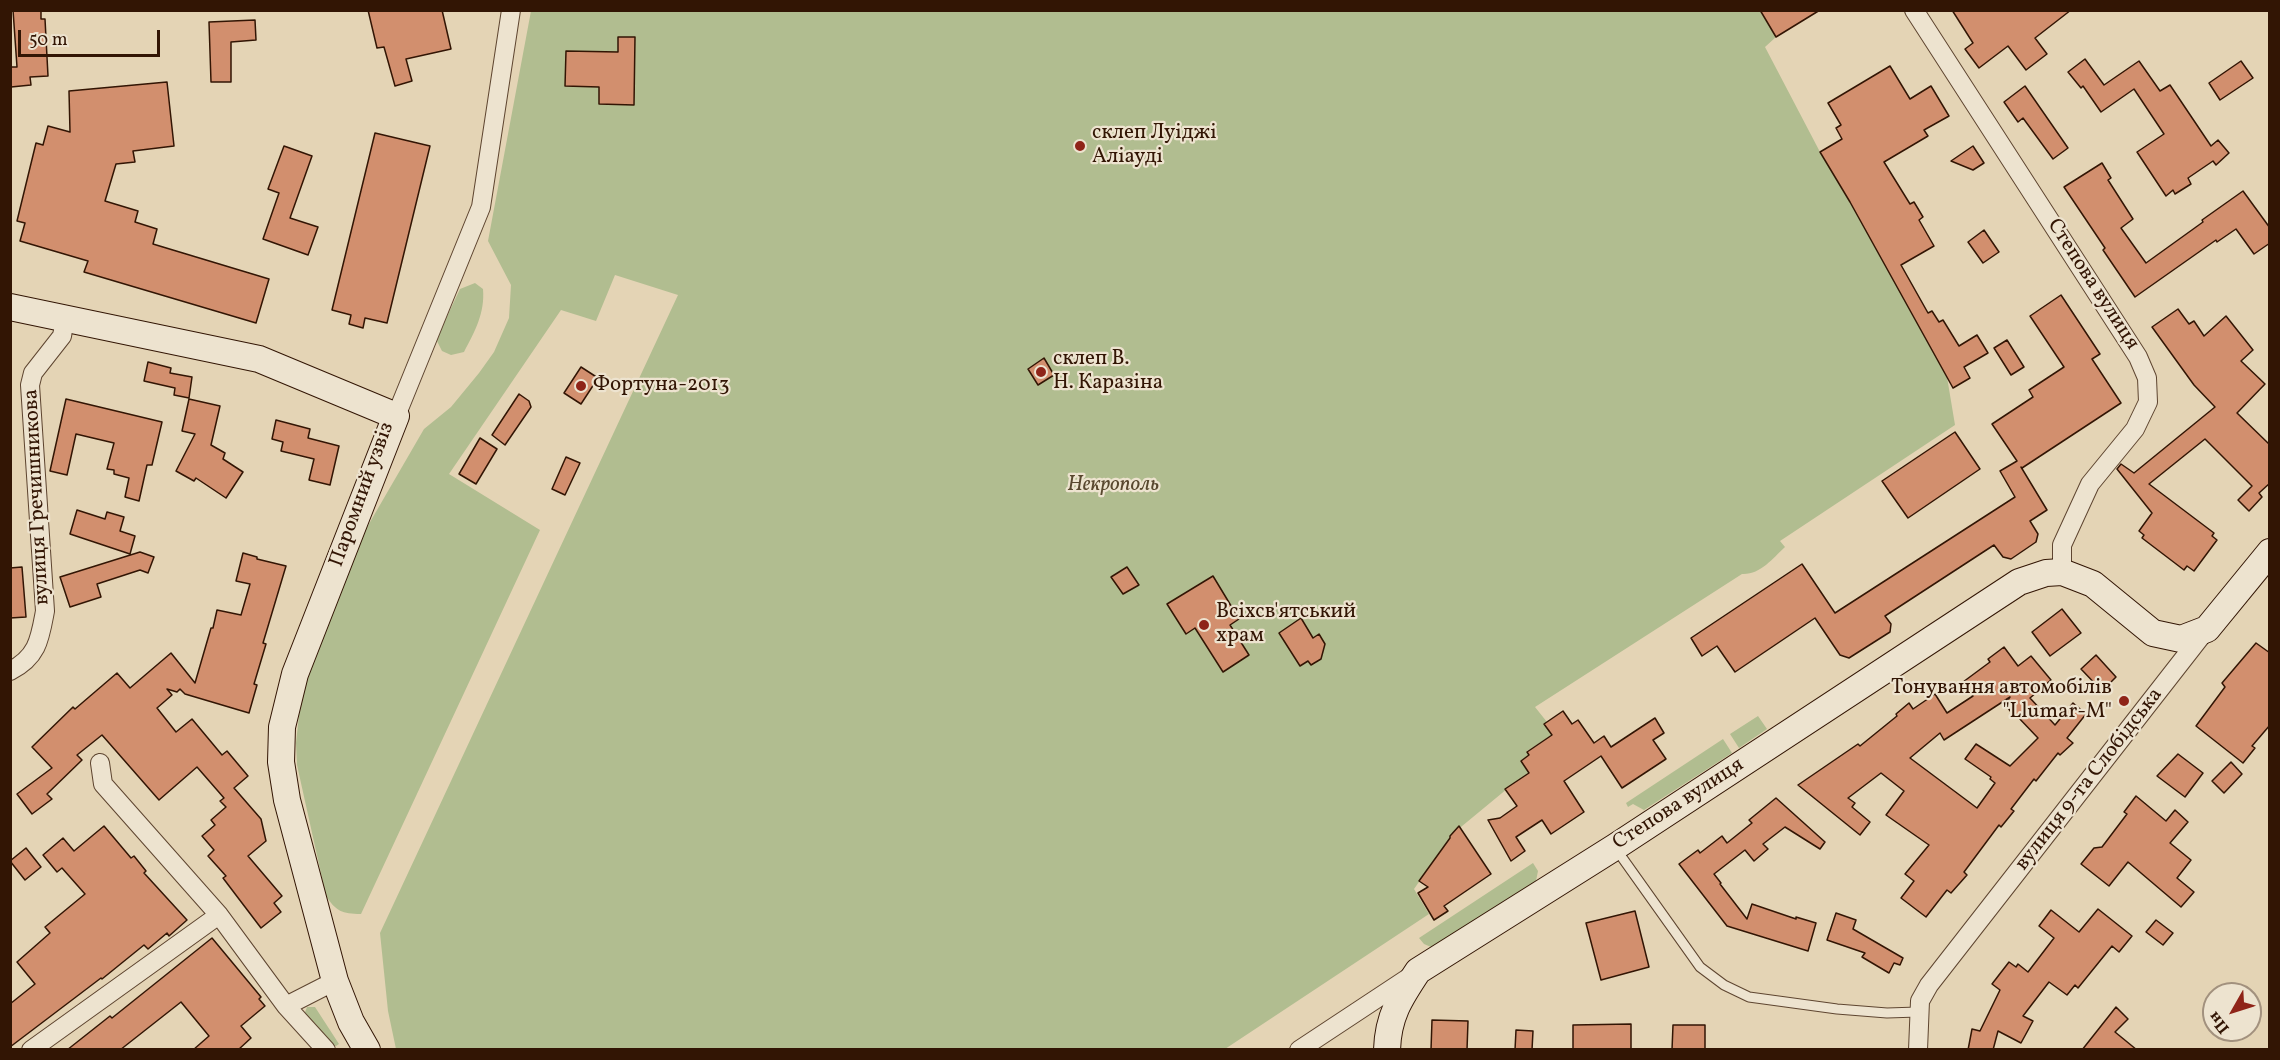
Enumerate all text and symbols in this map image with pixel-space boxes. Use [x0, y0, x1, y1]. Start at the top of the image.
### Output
scale bar [21, 18, 164, 56]
text: 50 m [29, 28, 68, 53]
place label: склеп Луіджі Аліауді [1092, 121, 1217, 171]
marker: склеп Луіджі Аліауді [1073, 139, 1087, 153]
street label: Степова вулиця [2040, 215, 2144, 355]
place label: склеп В. Н. Каразіна [1053, 347, 1163, 397]
marker: склеп В. Н. Каразіна [1034, 365, 1048, 379]
place label: Фортуна-2013 [593, 373, 730, 399]
marker: Фортуна-2013 [574, 379, 588, 393]
street label: вулиця Гречишникова [20, 388, 56, 606]
street label: Паромний узвіз [325, 419, 401, 571]
park label: Некрополь [1067, 473, 1159, 499]
place label: Всіхсв'ятський храм [1216, 600, 1356, 650]
marker: Всіхсв'ятський храм [1197, 618, 1211, 632]
place label: Тонування автомобілів "Llumar-M" [1891, 676, 2112, 726]
street label: вулиця 9-та Слобідська [2011, 684, 2169, 876]
marker: Тонування автомобілів "Llumar-M" [2117, 694, 2131, 708]
street label: Степова вулиця [1609, 753, 1749, 857]
north arrow [2202, 982, 2262, 1042]
text: Пн [2204, 1006, 2235, 1038]

